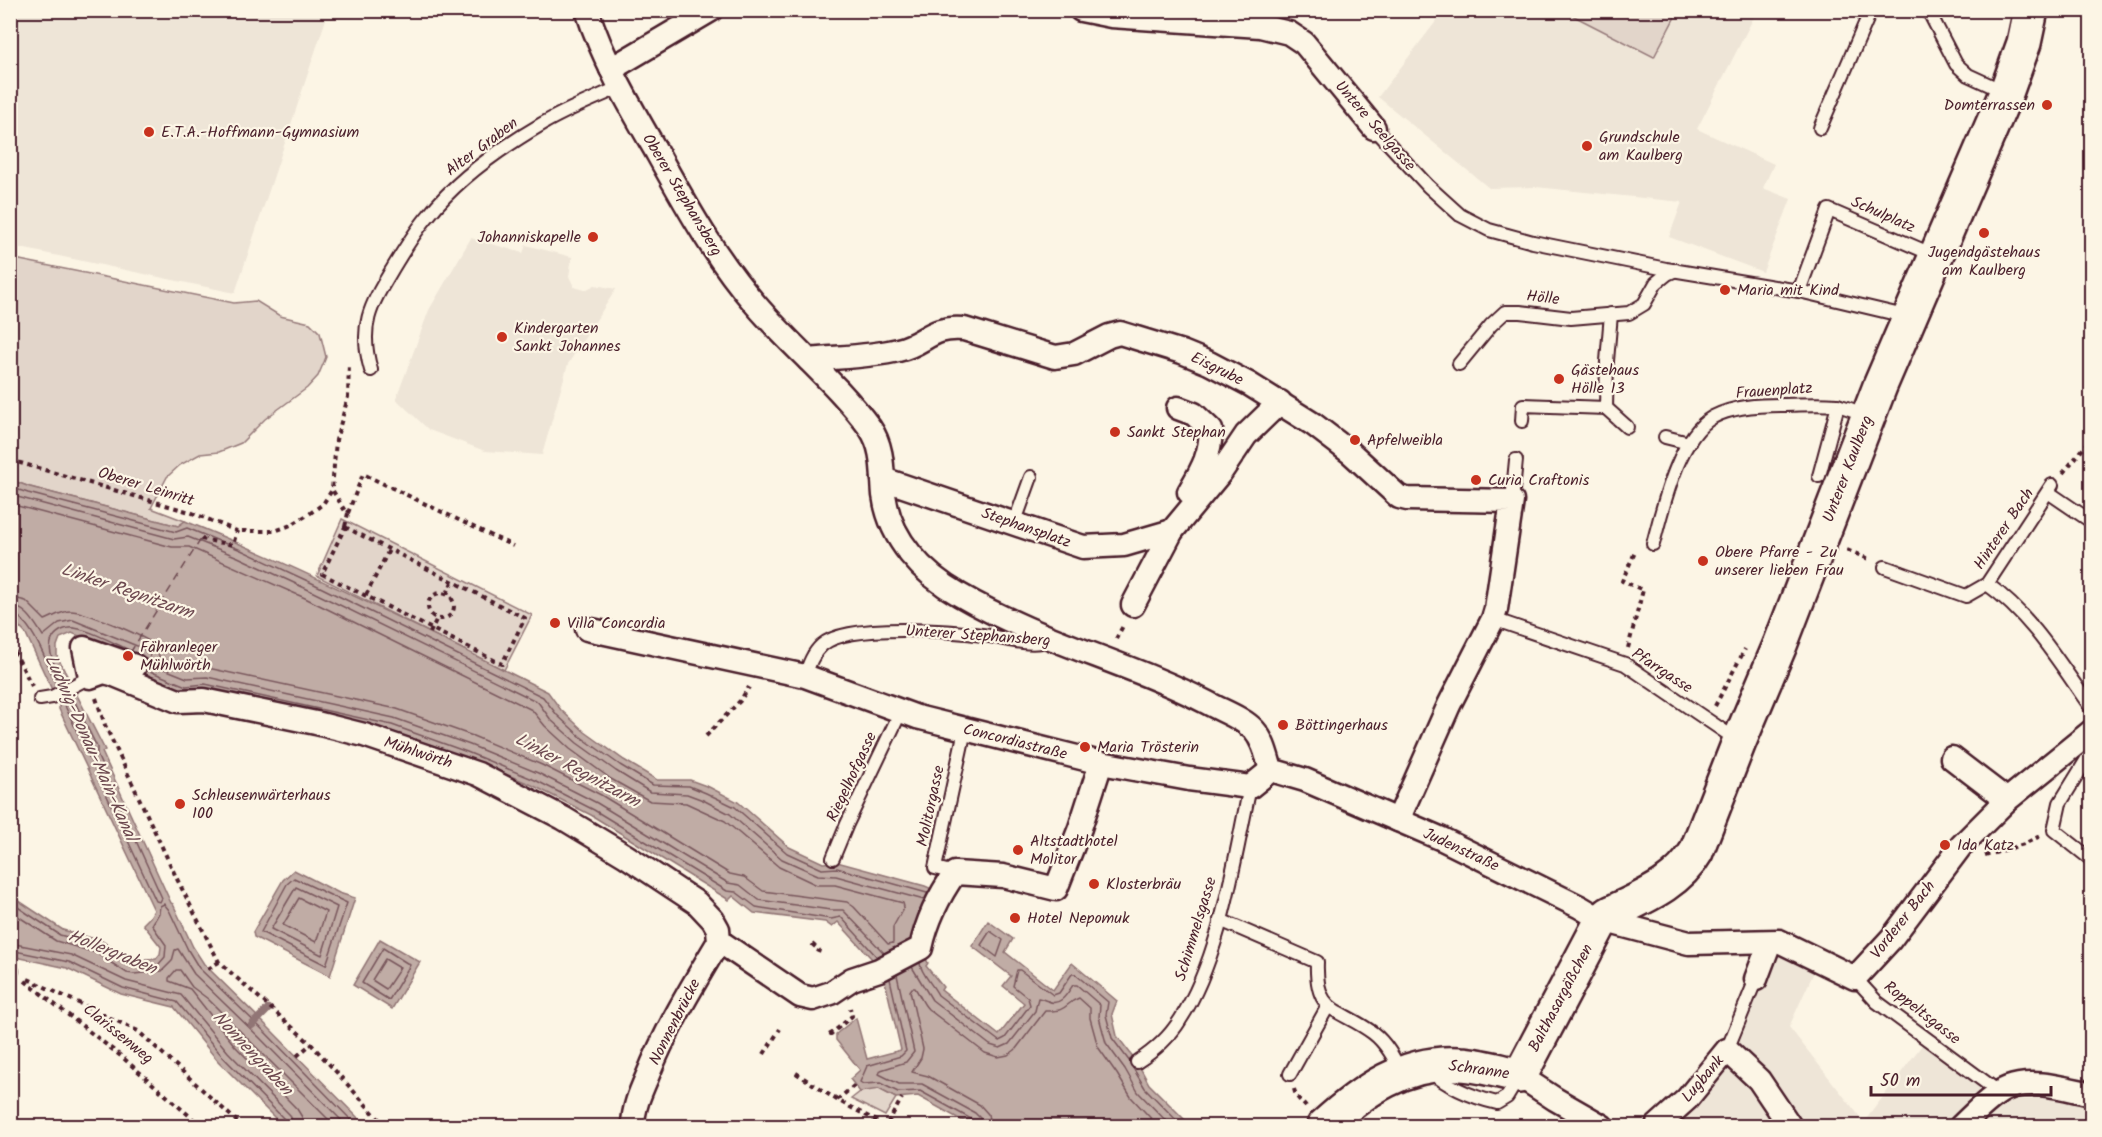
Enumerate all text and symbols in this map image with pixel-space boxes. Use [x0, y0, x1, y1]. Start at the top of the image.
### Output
street label: Untere Seelgasse [1328, 75, 1422, 177]
place label: Domterrassen [1944, 93, 2035, 118]
marker: Domterrassen [2040, 98, 2054, 112]
street label: Alter Graben [440, 111, 524, 183]
place label: E.T.A.-Hoffmann-Gymnasium [161, 120, 359, 145]
marker: E.T.A.-Hoffmann-Gymnasium [142, 125, 156, 139]
place label: Grundschule am Kaulberg [1599, 125, 1683, 168]
street label: Oberer Stephansberg [635, 129, 729, 261]
marker: Grundschule am Kaulberg [1580, 139, 1594, 153]
street label: Schulplatz [1847, 190, 1919, 240]
place label: Johanniskapelle [478, 225, 581, 250]
marker: Jugendgästehaus am Kaulberg [1977, 226, 1991, 240]
marker: Johanniskapelle [586, 230, 600, 244]
place label: Jugendgästehaus am Kaulberg [1928, 240, 2040, 283]
place label: Maria mit Kind [1737, 278, 1840, 303]
marker: Maria mit Kind [1718, 283, 1732, 297]
street label: Hölle [1525, 284, 1561, 312]
place label: Kindergarten Sankt Johannes [514, 316, 621, 359]
marker: Kindergarten Sankt Johannes [495, 330, 509, 344]
street label: Eisgrube [1186, 345, 1248, 393]
place label: Gästehaus Hölle 13 [1571, 358, 1639, 401]
marker: Gästehaus Hölle 13 [1552, 372, 1566, 386]
street label: Frauenplatz [1735, 376, 1813, 406]
street label: Unterer Kaulberg [1816, 412, 1880, 526]
place label: Sankt Stephan [1127, 420, 1226, 445]
marker: Sankt Stephan [1108, 425, 1122, 439]
place label: Apfelweibla [1367, 428, 1443, 453]
marker: Apfelweibla [1348, 433, 1362, 447]
street label: Oberer Leinritt [95, 461, 198, 514]
place label: Curia Craftonis [1488, 468, 1589, 493]
marker: Curia Craftonis [1469, 473, 1483, 487]
street label: Hinterer Bach [1967, 483, 2041, 575]
street label: Stephansplatz [978, 501, 1074, 555]
place label: Obere Pfarre - Zu unserer lieben Frau [1715, 540, 1844, 583]
marker: Obere Pfarre - Zu unserer lieben Frau [1696, 554, 1710, 568]
water label: Linker Regnitzarm [57, 556, 199, 629]
place label: Villa Concordia [567, 611, 665, 636]
marker: Villa Concordia [548, 616, 562, 630]
street label: Unterer Stephansberg [905, 618, 1051, 654]
place label: Fähranleger Mühlwörth [140, 635, 219, 678]
street label: Pfarrgasse [1626, 642, 1698, 700]
marker: Fähranleger Mühlwörth [121, 649, 135, 663]
water label: Ludwig-Donau-Main-Kanal [36, 650, 146, 849]
place label: Böttingerhaus [1295, 713, 1388, 738]
street label: Concordiastraße [960, 717, 1070, 767]
marker: Böttingerhaus [1276, 718, 1290, 732]
water label: Linker Regnitzarm [509, 726, 646, 817]
street label: Riegelhofgasse [820, 728, 884, 826]
street label: Mühlwörth [380, 730, 456, 776]
place label: Maria Trösterin [1097, 735, 1199, 760]
marker: Maria Trösterin [1078, 740, 1092, 754]
street label: Molitorgasse [910, 763, 952, 849]
place label: Schleusenwärterhaus 100 [192, 783, 331, 826]
marker: Schleusenwärterhaus 100 [173, 797, 187, 811]
street label: Judenstraße [1419, 821, 1503, 879]
place label: Altstadthotel Molitor [1030, 829, 1118, 872]
place label: Ida Katz [1957, 833, 2014, 858]
marker: Ida Katz [1938, 838, 1952, 852]
marker: Altstadthotel Molitor [1011, 843, 1025, 857]
place label: Klosterbräu [1106, 872, 1181, 897]
street label: Schimmelsgasse [1168, 874, 1224, 984]
street label: Vorderer Bach [1864, 875, 1942, 965]
marker: Klosterbräu [1087, 877, 1101, 891]
place label: Hotel Nepomuk [1027, 906, 1130, 931]
marker: Hotel Nepomuk [1008, 911, 1022, 925]
water label: Hollergraben [63, 922, 162, 984]
street label: Balthasargäßchen [1522, 939, 1600, 1057]
street label: Nonnenbrücke [643, 974, 707, 1070]
street label: Roppeltsgasse [1878, 975, 1966, 1051]
street label: Clarissenweg [77, 998, 159, 1070]
water label: Nonnengraben [205, 1005, 300, 1104]
street label: Lugbank [1675, 1049, 1731, 1108]
street label: Schranne [1447, 1053, 1511, 1087]
scale bar [1871, 1059, 2051, 1097]
text: 50 m [1880, 1067, 1920, 1096]

